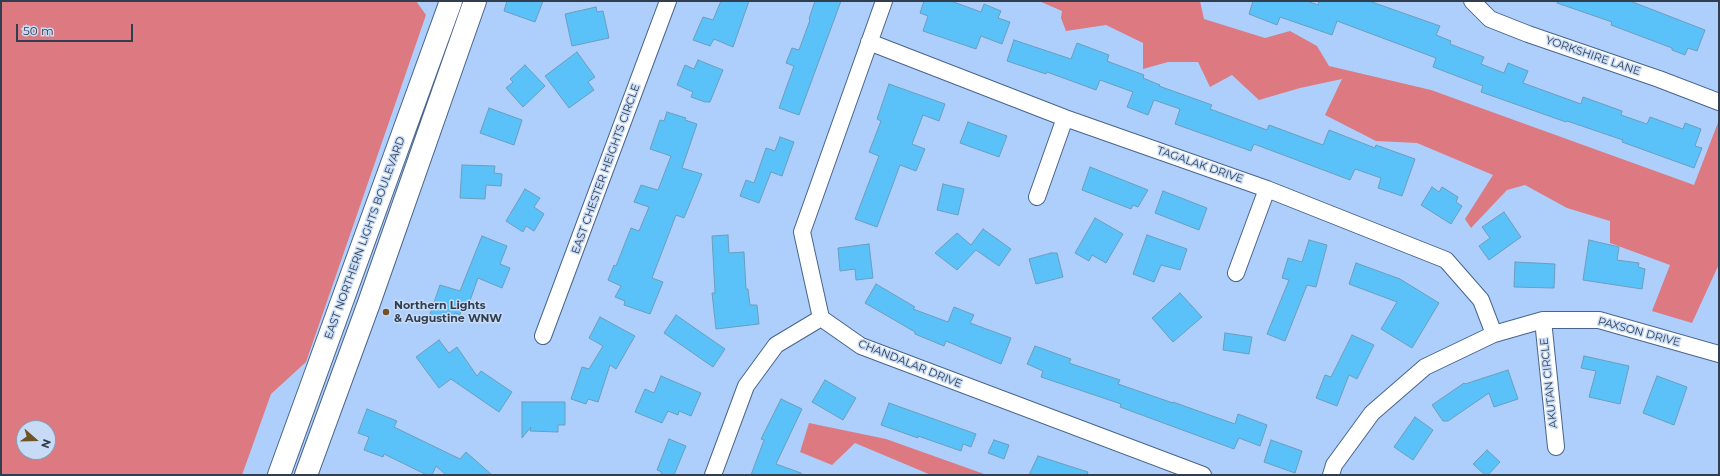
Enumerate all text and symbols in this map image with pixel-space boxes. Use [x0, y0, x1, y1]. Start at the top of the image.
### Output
scale bar [18, 16, 135, 42]
text: 50 m [23, 23, 54, 38]
street label: YORKSHIRE LANE [1544, 34, 1642, 78]
street label: EAST CHESTER HEIGHTS CIRCLE [569, 82, 643, 256]
street label: EAST NORTHERN LIGHTS BOULEVARD [322, 135, 408, 341]
street label: TAGALAK DRIVE [1155, 144, 1245, 186]
place label: Northern Lights & Augustine WNW [394, 299, 502, 325]
marker: Northern Lights & Augustine WNW [381, 307, 391, 317]
street label: PAXSON DRIVE [1596, 315, 1682, 349]
street label: CHANDALAR DRIVE [856, 337, 964, 391]
street label: AKUTAN CIRCLE [1538, 337, 1560, 429]
north arrow [16, 420, 56, 460]
text: N [38, 437, 54, 450]

